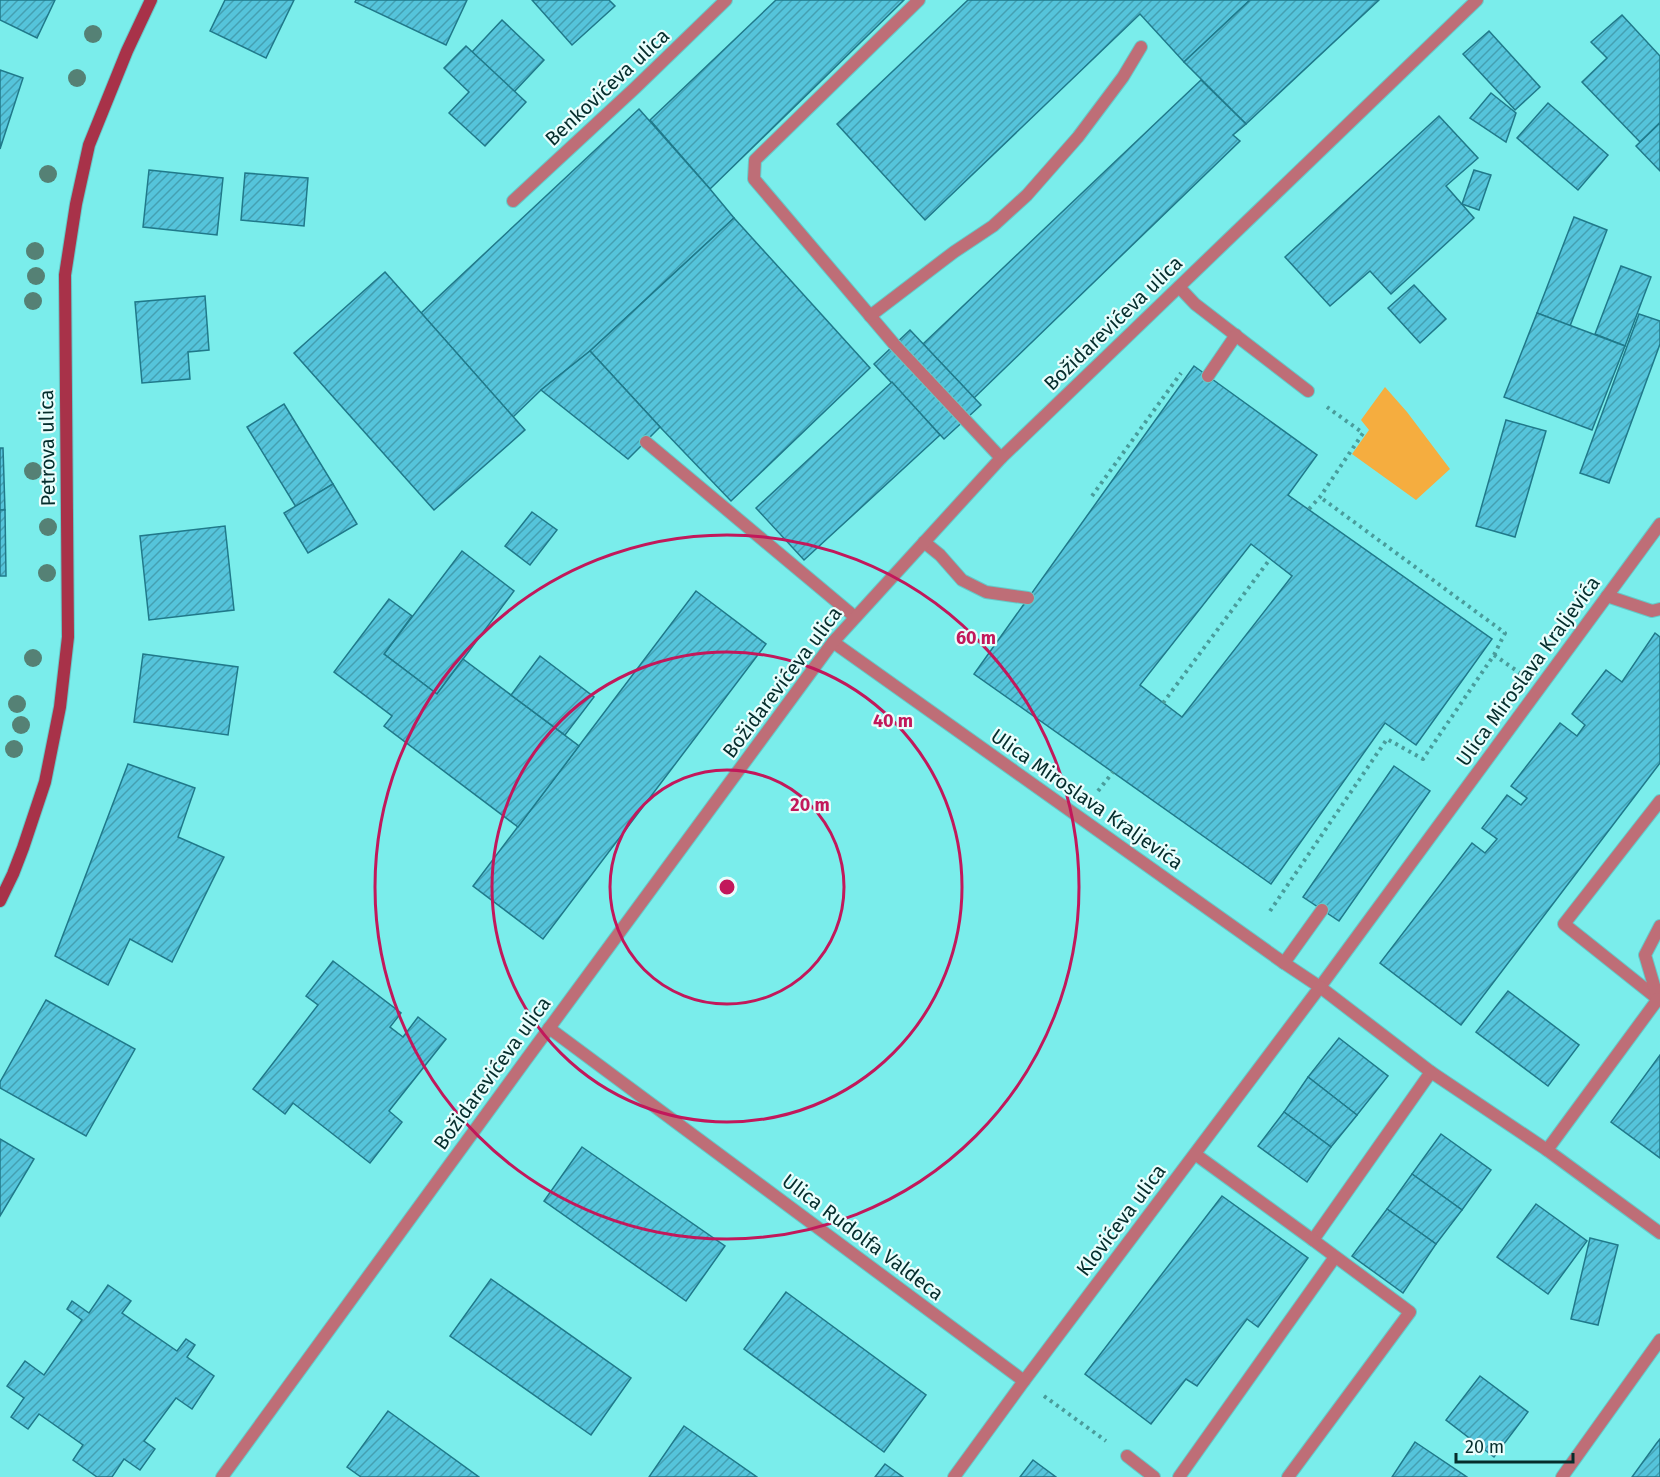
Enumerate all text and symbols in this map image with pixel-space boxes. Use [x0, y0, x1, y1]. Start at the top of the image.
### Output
street label: Benkovićeva ulica [540, 23, 674, 151]
street label: Božidarevićeva ulica [1039, 251, 1187, 395]
street label: Petrova ulica [34, 389, 60, 507]
street label: Ulica Miroslava Kraljevića [1451, 571, 1605, 771]
street label: Božidarevićeva ulica [717, 602, 847, 762]
text: 60 m [956, 627, 996, 649]
text: 40 m [873, 710, 913, 732]
street label: Ulica Miroslava Kraljevića [986, 723, 1188, 875]
text: 20 m [790, 794, 830, 816]
centre of rings [717, 877, 737, 897]
street label: Božidarevićeva ulica [428, 992, 556, 1154]
street label: Klovićeva ulica [1071, 1159, 1171, 1281]
street label: Ulica Rudolfa Valdeca [778, 1168, 948, 1306]
scale bar [1456, 1426, 1573, 1464]
text: 20 m [1465, 1436, 1504, 1458]

